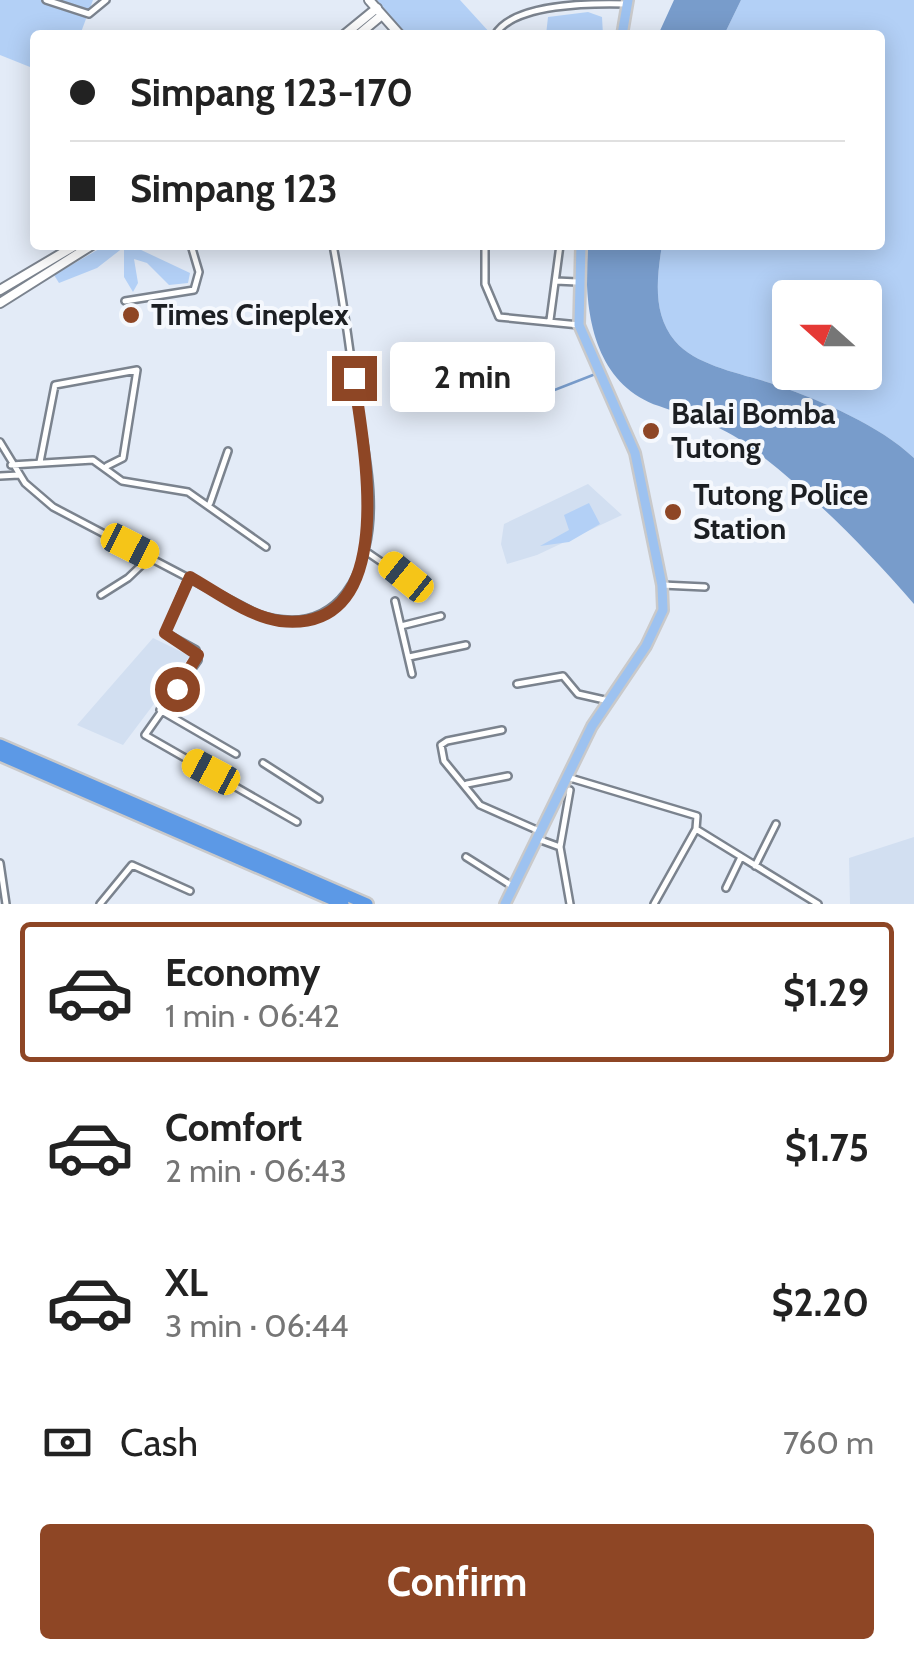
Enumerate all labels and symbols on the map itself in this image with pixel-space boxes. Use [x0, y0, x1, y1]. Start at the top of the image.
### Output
north arrow [772, 280, 882, 390]
place label: Times Cineplex [151, 296, 349, 333]
marker: Times Cineplex [120, 304, 142, 326]
callout: 2 min [389, 343, 554, 413]
route end [332, 356, 377, 401]
place label: Balai Bomba Tutong [671, 395, 836, 466]
marker: Balai Bomba Tutong [640, 420, 662, 442]
place label: Tutong Police Station [693, 476, 868, 547]
marker: Tutong Police Station [662, 501, 684, 523]
car [96, 519, 164, 573]
car [373, 546, 439, 608]
route start [155, 667, 200, 712]
car [177, 745, 245, 799]

